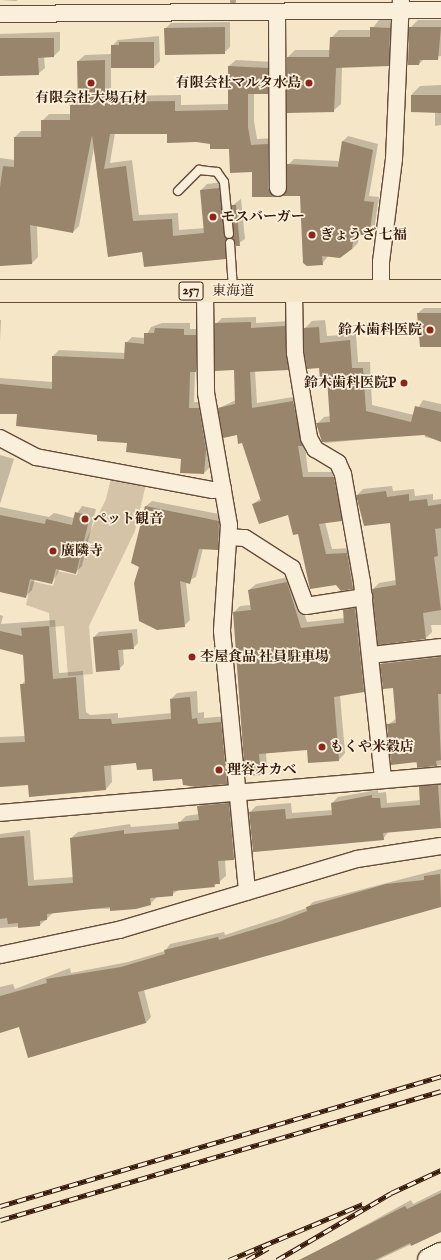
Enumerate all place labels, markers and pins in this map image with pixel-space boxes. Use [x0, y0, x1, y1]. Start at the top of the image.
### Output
place label: 有限会社マルタ水島 [175, 75, 301, 91]
marker: 有限会社大場石材 [86, 78, 96, 88]
marker: 有限会社マルタ水島 [304, 78, 314, 88]
place label: 有限会社大場石材 [35, 90, 147, 106]
place label: モスバーガー [221, 209, 305, 225]
marker: モスバーガー [208, 212, 218, 222]
place label: ぎょうざ 七福 [320, 227, 407, 243]
marker: ぎょうざ 七福 [307, 230, 317, 240]
place label: 鈴木歯科医院 [338, 322, 422, 338]
marker: 鈴木歯科医院 [425, 325, 435, 335]
place label: 鈴木歯科医院P [304, 375, 396, 391]
marker: 鈴木歯科医院P [399, 378, 409, 388]
place label: ペット観音 [93, 511, 163, 527]
marker: ペット観音 [80, 514, 90, 524]
place label: 廣隣寺 [61, 543, 103, 559]
marker: 廣隣寺 [48, 546, 58, 556]
place label: 杢屋食品 社員駐車場 [200, 649, 329, 665]
marker: 杢屋食品 社員駐車場 [187, 652, 197, 662]
place label: もくや米穀店 [330, 739, 414, 755]
marker: もくや米穀店 [317, 742, 327, 752]
place label: 理容オカベ [227, 762, 297, 778]
marker: 理容オカベ [214, 765, 224, 775]

